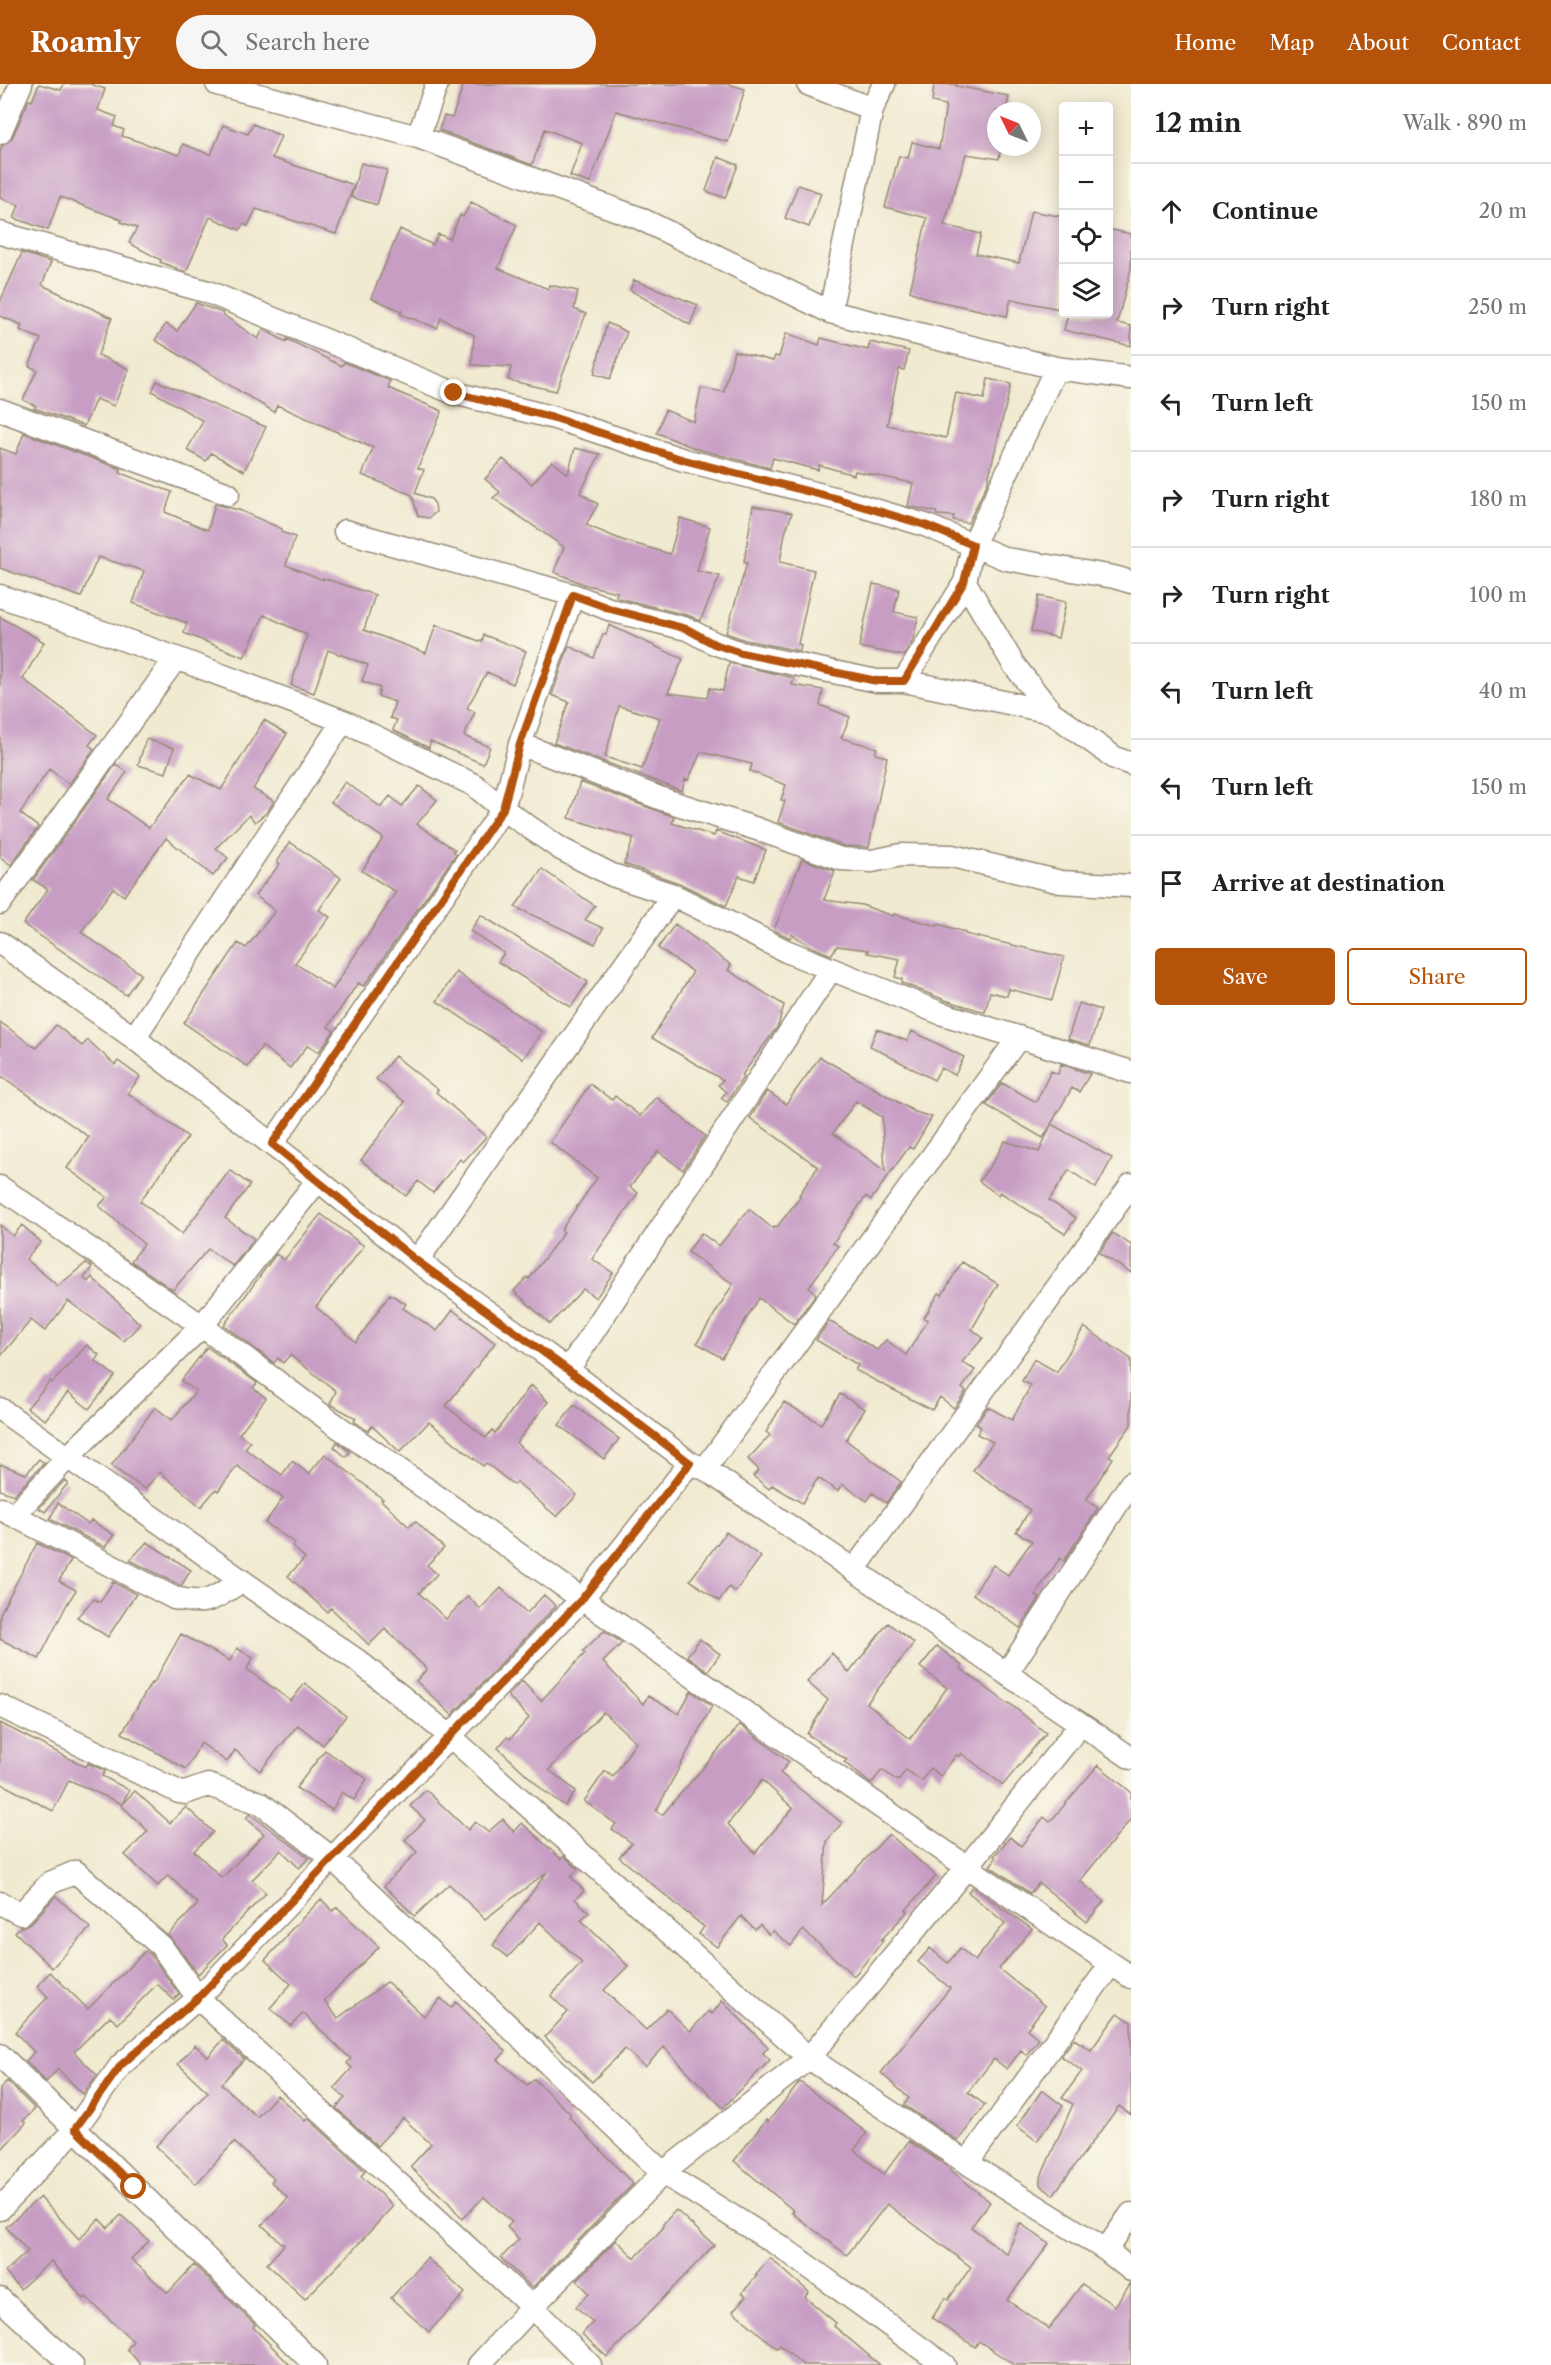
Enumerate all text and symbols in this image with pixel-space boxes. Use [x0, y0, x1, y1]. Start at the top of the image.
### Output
search box [176, 15, 596, 69]
text: Roamly [30, 25, 140, 59]
icon: search [197, 26, 230, 59]
text: Search here [245, 29, 370, 56]
text: Home [1175, 30, 1236, 55]
text: Map [1269, 30, 1314, 55]
text: About [1347, 30, 1409, 55]
text: Contact [1442, 30, 1521, 55]
north arrow [987, 102, 1041, 156]
map controls [1059, 102, 1113, 318]
button: + [1059, 102, 1113, 156]
text: 12 min [1155, 107, 1242, 139]
text: Walk · 890 m [1403, 111, 1527, 135]
button: − [1059, 156, 1113, 210]
icon: ahead [1155, 195, 1188, 228]
text: Continue [1212, 198, 1318, 225]
text: 20 m [1479, 199, 1527, 223]
button: locate [1059, 210, 1113, 264]
button: layers [1059, 264, 1113, 318]
icon: right [1155, 291, 1188, 324]
text: Turn right [1212, 294, 1330, 321]
text: 250 m [1468, 295, 1527, 319]
route end [440, 379, 466, 405]
icon: left [1155, 387, 1188, 420]
text: Turn left [1212, 390, 1313, 417]
text: 150 m [1471, 391, 1527, 415]
icon: right [1155, 483, 1188, 516]
text: Turn right [1212, 486, 1330, 513]
text: 180 m [1470, 487, 1527, 511]
icon: right [1155, 579, 1188, 612]
text: Turn right [1212, 582, 1330, 609]
text: 100 m [1469, 583, 1527, 607]
icon: left [1155, 675, 1188, 708]
text: Turn left [1212, 678, 1313, 705]
text: 40 m [1479, 679, 1527, 703]
icon: left [1155, 771, 1188, 804]
text: Turn left [1212, 774, 1313, 801]
text: 150 m [1471, 775, 1527, 799]
icon: arrive [1155, 867, 1188, 900]
text: Arrive at destination [1212, 870, 1445, 897]
button: Save [1155, 948, 1335, 1005]
button: Share [1347, 948, 1527, 1005]
route start [120, 2173, 146, 2199]

